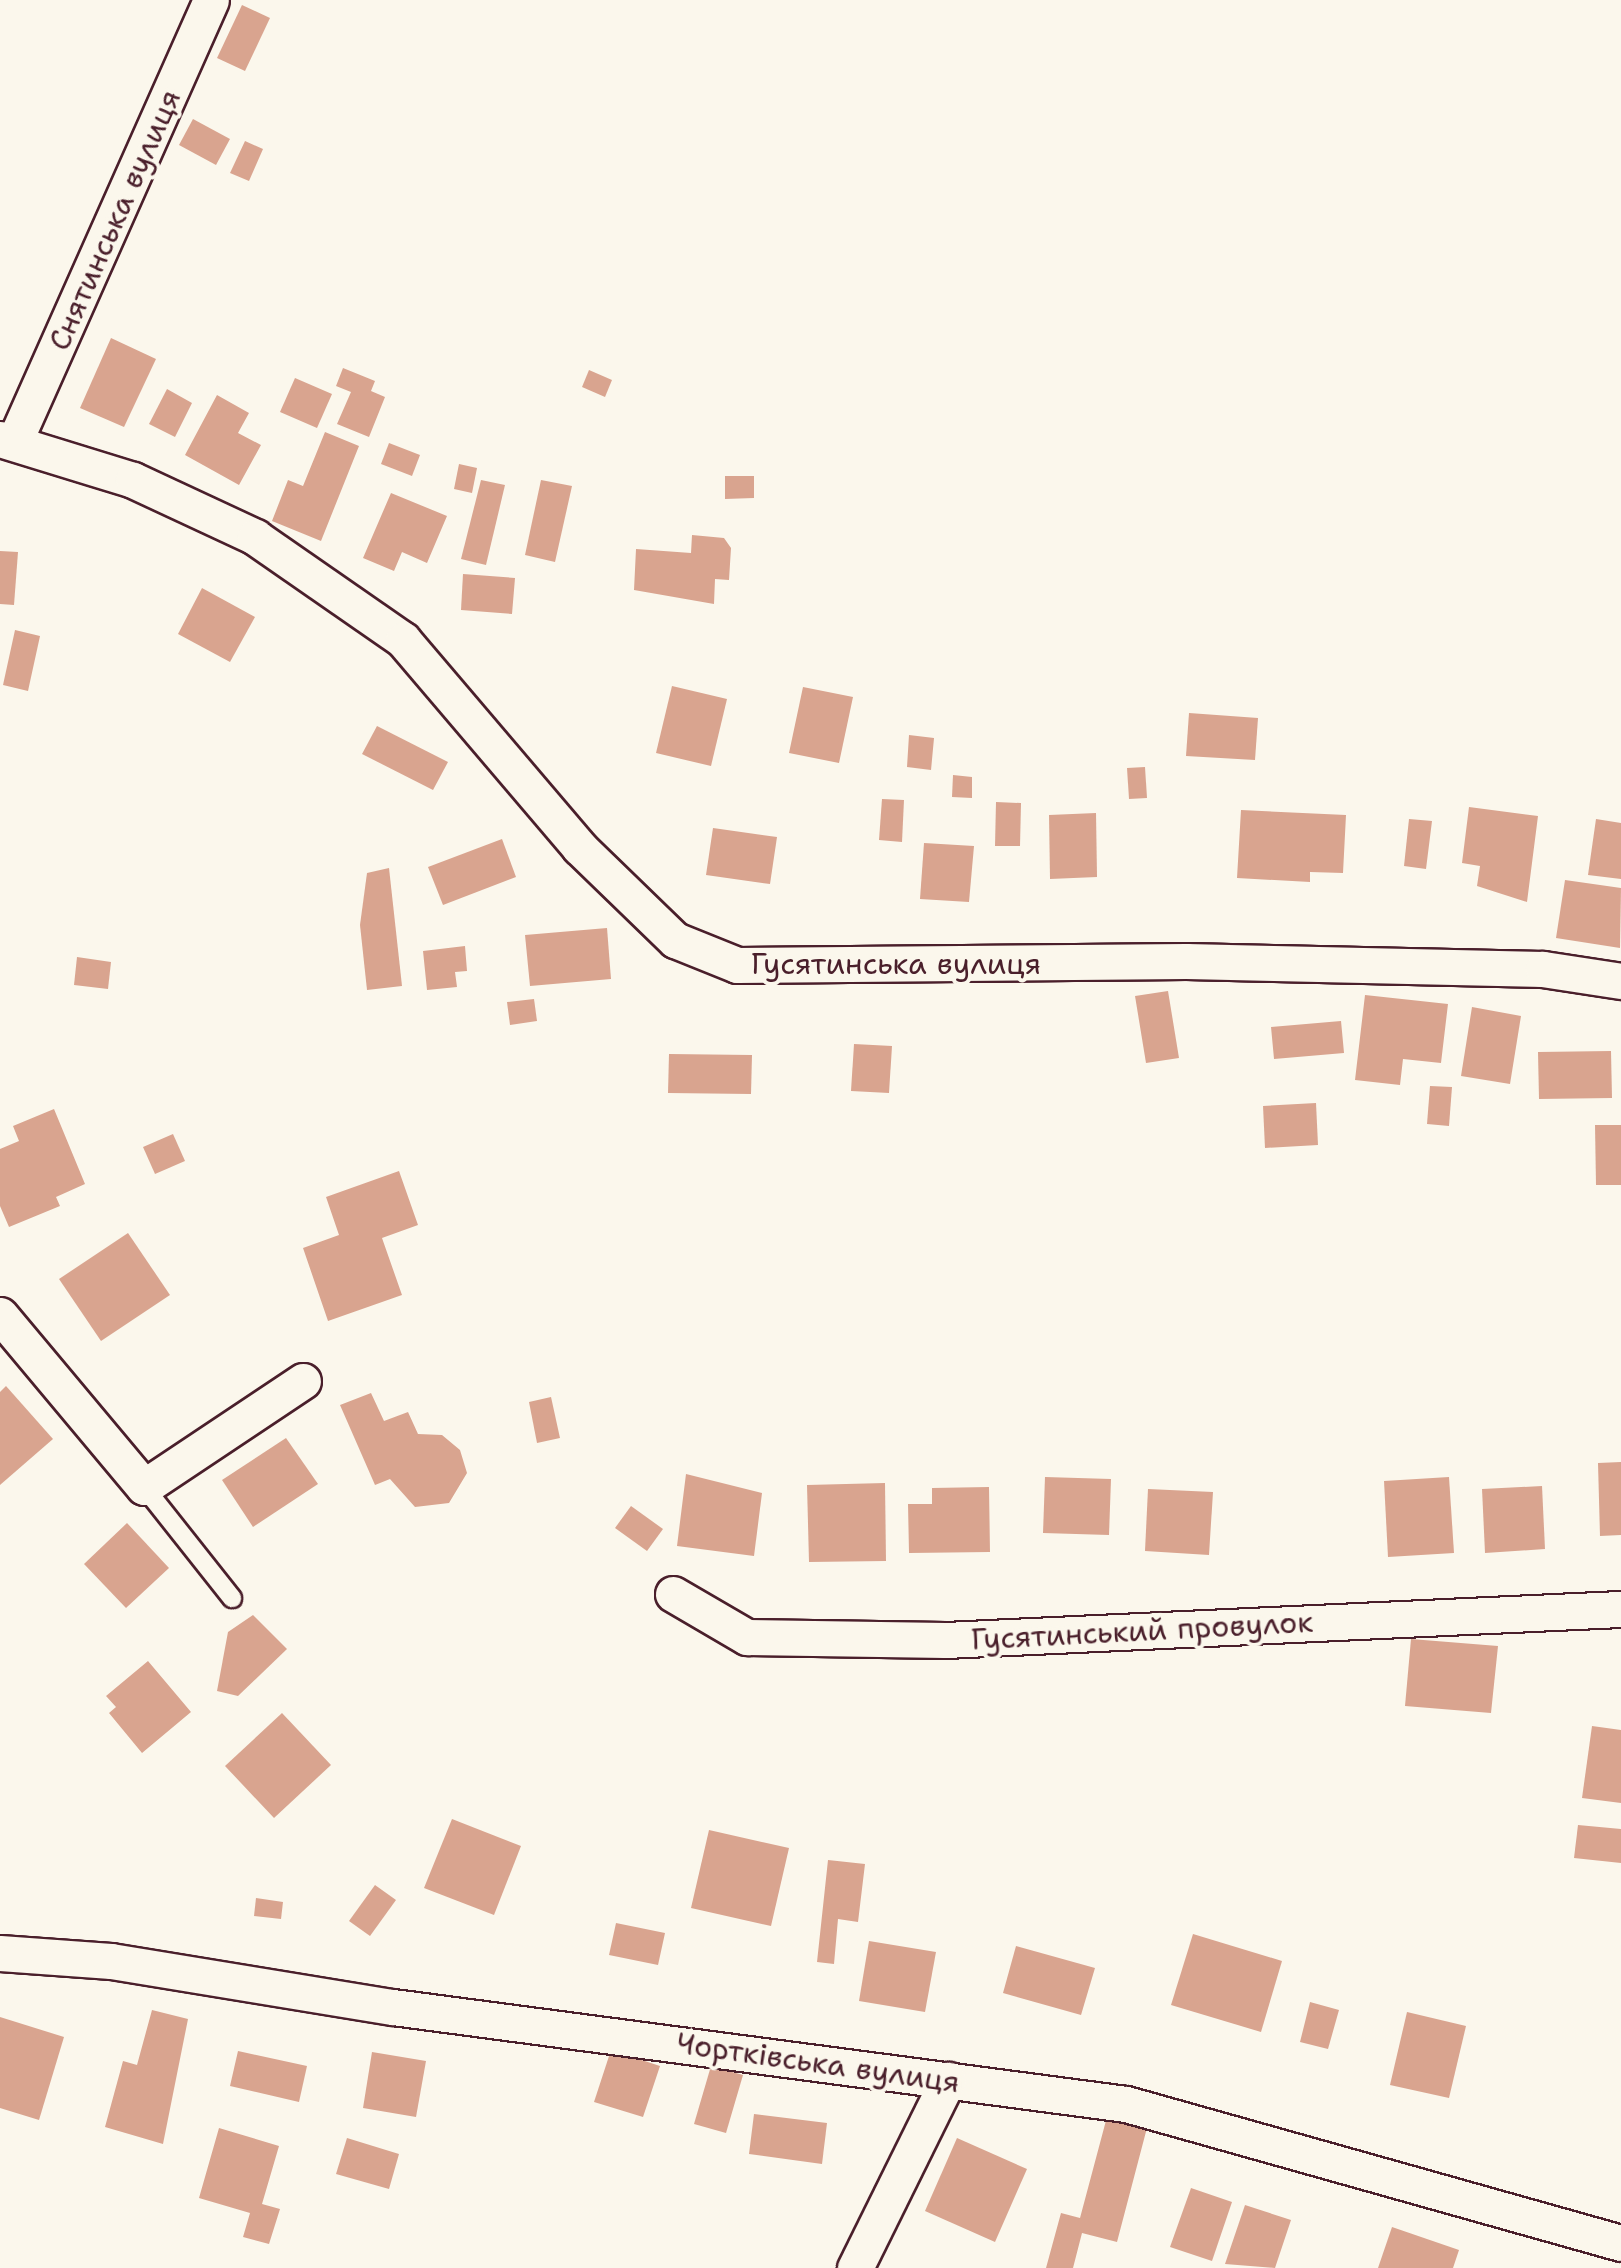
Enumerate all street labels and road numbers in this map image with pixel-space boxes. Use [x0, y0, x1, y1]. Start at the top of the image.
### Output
street label: Снятинська вулиця [41, 84, 189, 356]
street label: Гусятинська вулиця [751, 946, 1041, 982]
street label: Гусятинський провулок [970, 1604, 1314, 1658]
street label: Чортківська вулиця [674, 2025, 962, 2101]

